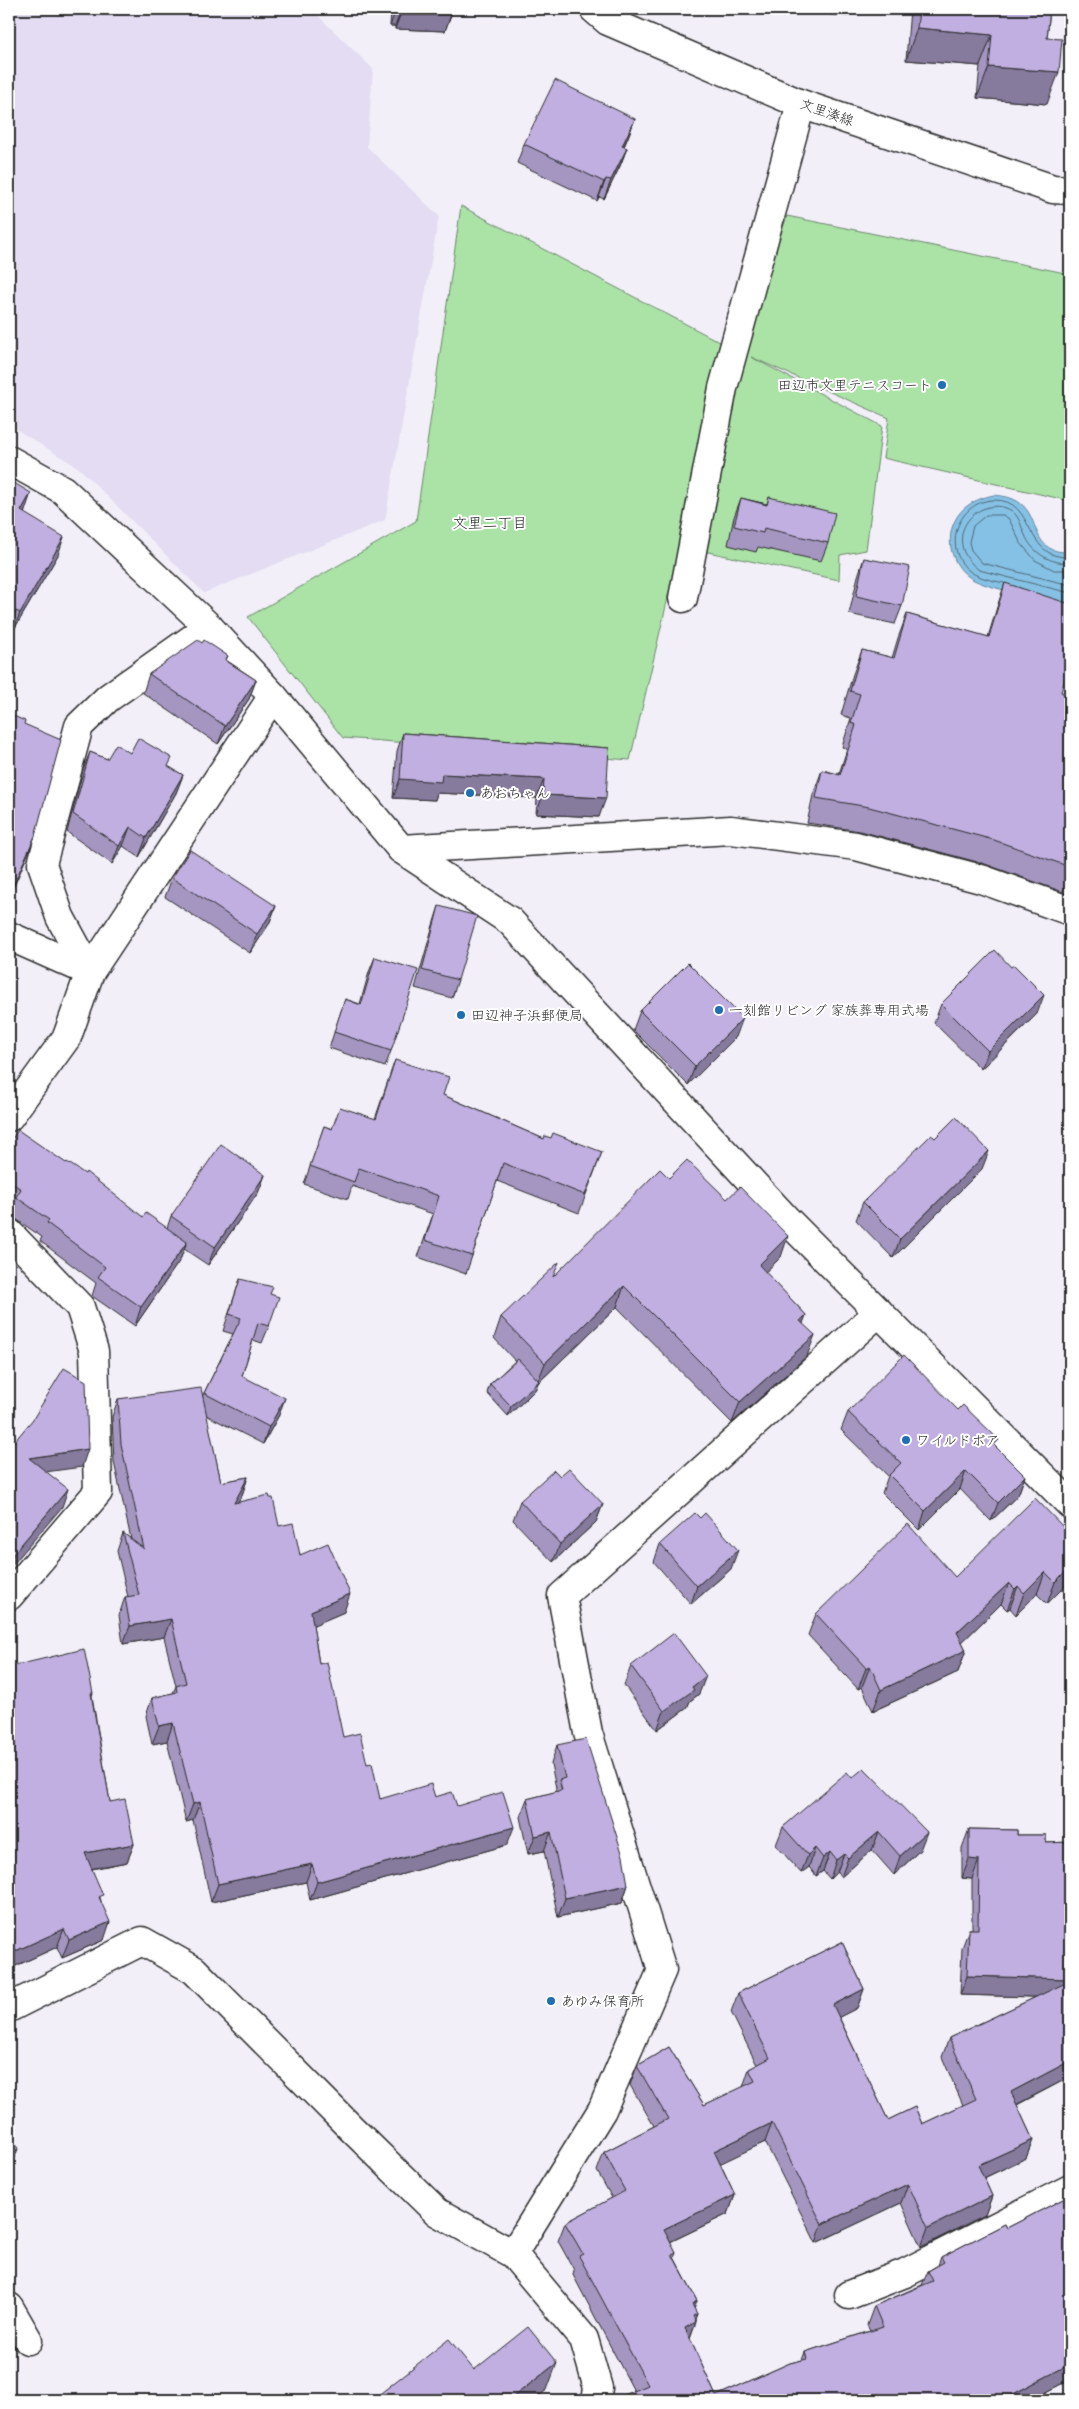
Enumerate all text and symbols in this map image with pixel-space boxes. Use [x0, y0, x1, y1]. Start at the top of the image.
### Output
street label: 文里湊線 [798, 95, 856, 130]
place label: 田辺市文里テニスコート [778, 377, 932, 394]
marker: 田辺市文里テニスコート [936, 379, 948, 391]
district label: 文里二丁目 [452, 514, 528, 533]
place label: あおちゃん [480, 785, 550, 802]
marker: あおちゃん [464, 787, 476, 799]
place label: 一刻館リビング 家族葬専用式場 [729, 1002, 929, 1019]
marker: 一刻館リビング 家族葬専用式場 [713, 1004, 725, 1016]
place label: 田辺神子浜郵便局 [471, 1007, 583, 1024]
marker: 田辺神子浜郵便局 [455, 1009, 467, 1021]
place label: ワイルドボア [916, 1432, 999, 1449]
marker: ワイルドボア [900, 1434, 912, 1446]
place label: あゆみ保育所 [561, 1993, 645, 2010]
marker: あゆみ保育所 [545, 1995, 557, 2007]

